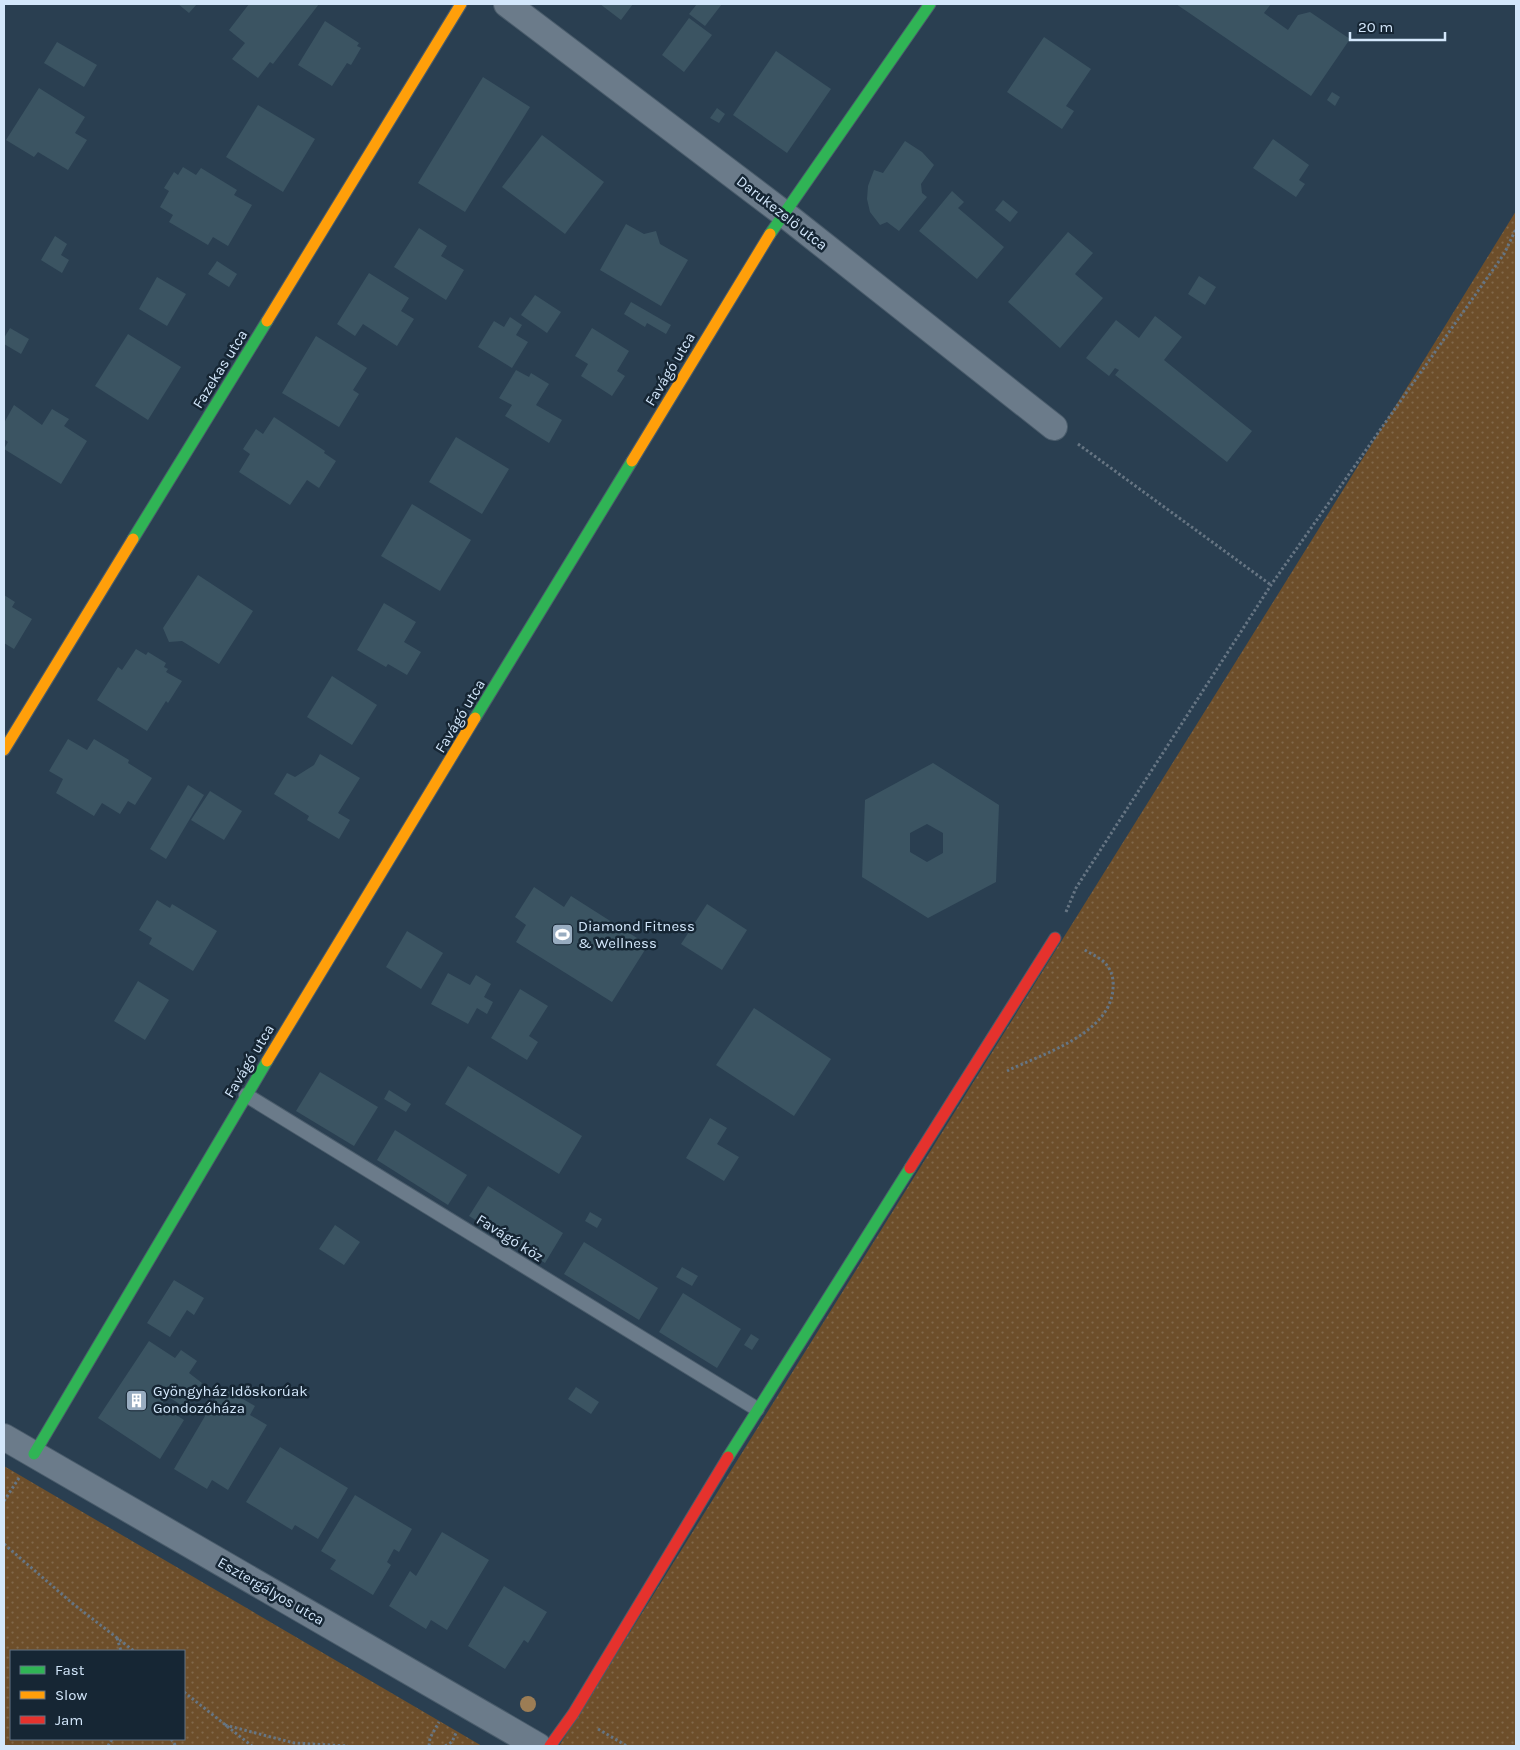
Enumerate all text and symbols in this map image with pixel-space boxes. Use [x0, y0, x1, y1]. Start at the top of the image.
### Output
scale bar [1350, 10, 1445, 42]
text: 20 m [1358, 18, 1393, 36]
street label: Darukezelő utca [733, 172, 831, 254]
street label: Fazekas utca [189, 326, 251, 412]
street label: Favágó utca [641, 329, 699, 409]
street label: Favágó utca [431, 676, 489, 756]
place label: Diamond Fitness & Wellness [578, 917, 695, 952]
sports icon: Diamond Fitness & Wellness [550, 923, 574, 947]
street label: Favágó utca [220, 1021, 278, 1101]
street label: Favágó köz [473, 1210, 547, 1266]
place label: Gyöngyház Időskorúak Gondozóháza [153, 1382, 308, 1417]
building icon: Gyöngyház Időskorúak Gondozóháza [125, 1388, 149, 1412]
street label: Esztergályos utca [214, 1553, 328, 1629]
legend [10, 1650, 185, 1740]
text: Fast [55, 1661, 85, 1679]
text: Slow [55, 1686, 87, 1704]
text: Jam [55, 1711, 83, 1729]

